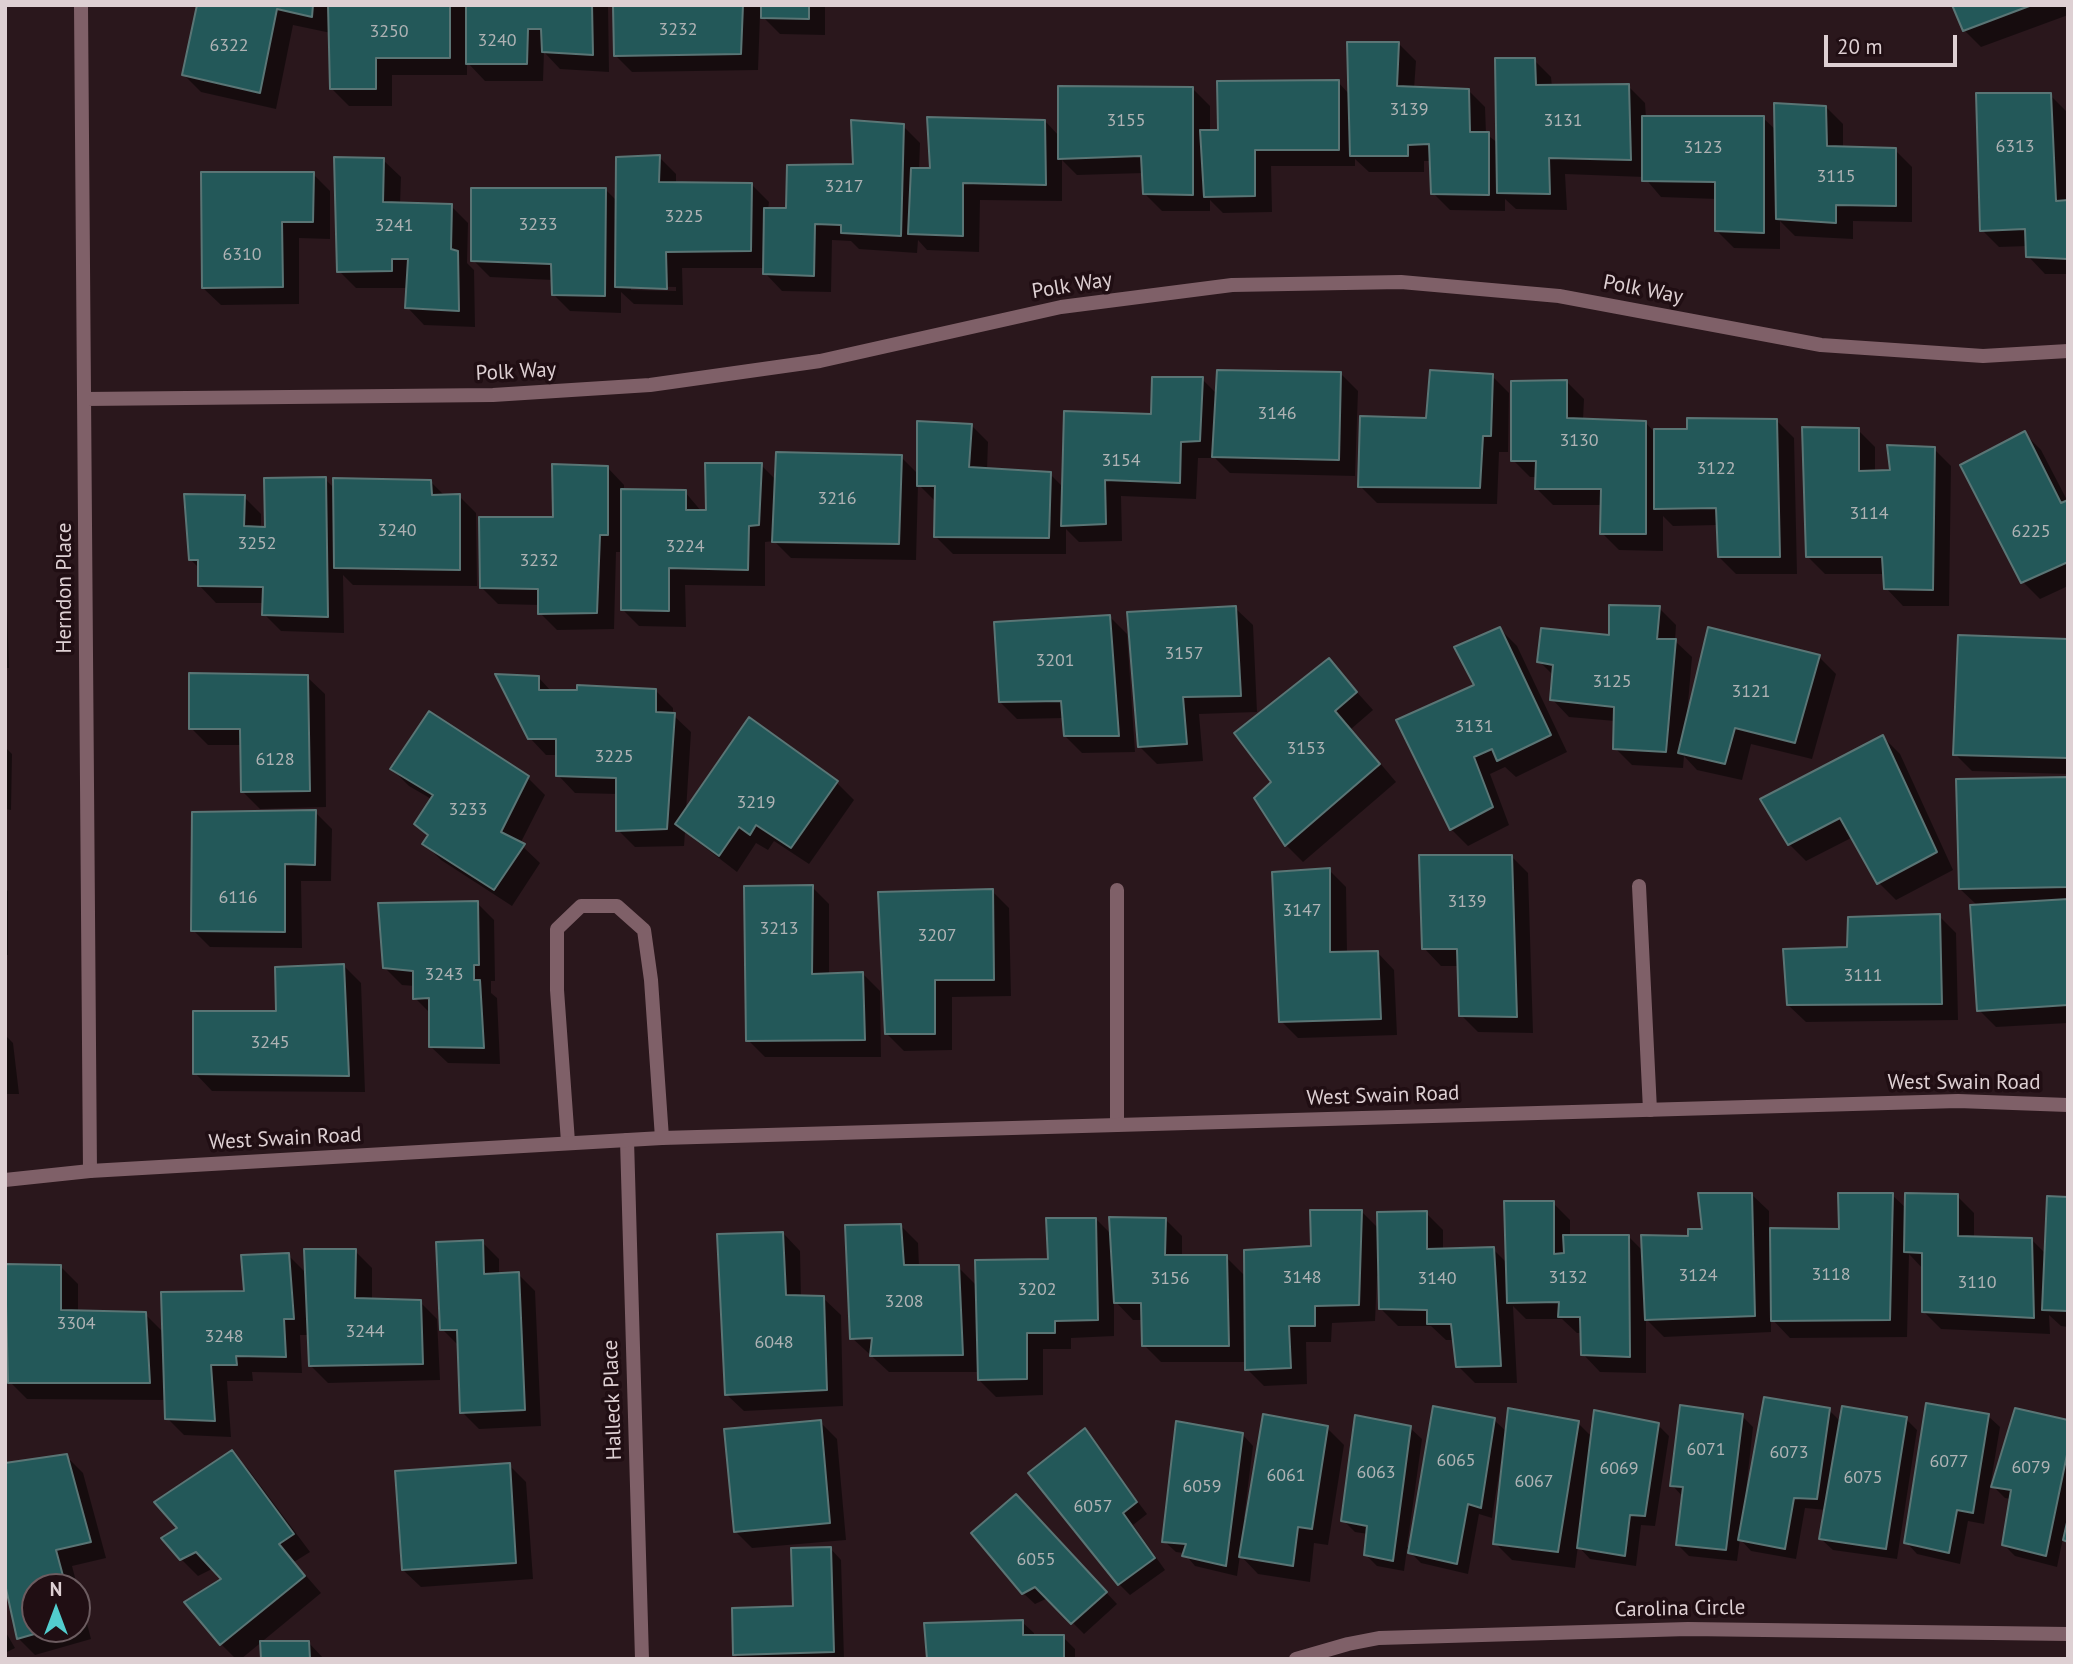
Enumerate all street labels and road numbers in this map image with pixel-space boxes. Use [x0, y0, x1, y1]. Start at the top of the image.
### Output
street label: Polk Way [1030, 267, 1114, 305]
street label: Polk Way [1601, 270, 1685, 310]
street label: Polk Way [475, 357, 557, 387]
street label: Herndon Place [52, 523, 78, 653]
street label: West Swain Road [1888, 1070, 2040, 1096]
street label: West Swain Road [1306, 1081, 1460, 1111]
street label: West Swain Road [208, 1122, 362, 1156]
street label: Halleck Place [598, 1339, 628, 1461]
street label: Carolina Circle [1614, 1595, 1746, 1623]

